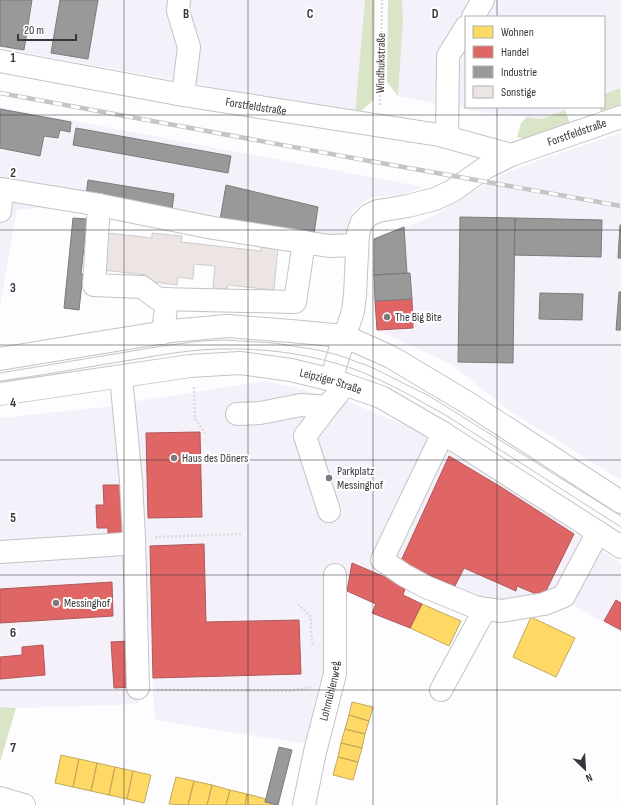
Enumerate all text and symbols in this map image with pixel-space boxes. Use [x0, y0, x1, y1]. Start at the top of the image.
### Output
text: B [183, 6, 189, 22]
text: C [307, 6, 314, 22]
text: D [432, 6, 439, 22]
scale bar [18, 16, 76, 42]
legend [465, 16, 605, 108]
text: 20 m [24, 23, 44, 38]
text: Wohnen [501, 25, 534, 40]
street label: Windhukstraße [373, 32, 389, 93]
text: Handel [501, 45, 529, 60]
text: 1 [10, 50, 16, 66]
text: Industrie [501, 65, 537, 80]
text: Sonstige [501, 85, 536, 100]
street label: Forstfeldstraße [224, 94, 288, 119]
street label: Forstfeldstraße [545, 115, 609, 149]
text: 2 [10, 165, 16, 181]
text: 3 [10, 280, 16, 296]
place label: The Big Bite [395, 310, 442, 325]
marker: The Big Bite [382, 312, 392, 322]
street label: Leipziger Straße [298, 365, 364, 397]
text: 4 [10, 395, 16, 411]
place label: Haus des Döners [182, 451, 248, 466]
marker: Haus des Döners [169, 453, 179, 463]
place label: Parkplatz Messinghof [337, 464, 384, 493]
marker: Parkplatz Messinghof [324, 473, 334, 483]
text: 5 [10, 510, 16, 526]
place label: Messinghof [64, 596, 111, 611]
marker: Messinghof [51, 598, 61, 608]
text: 6 [10, 625, 16, 641]
street label: Lohmühlenweg [316, 661, 343, 722]
text: 7 [10, 740, 16, 756]
north arrow [565, 749, 605, 789]
text: N [583, 770, 594, 785]

